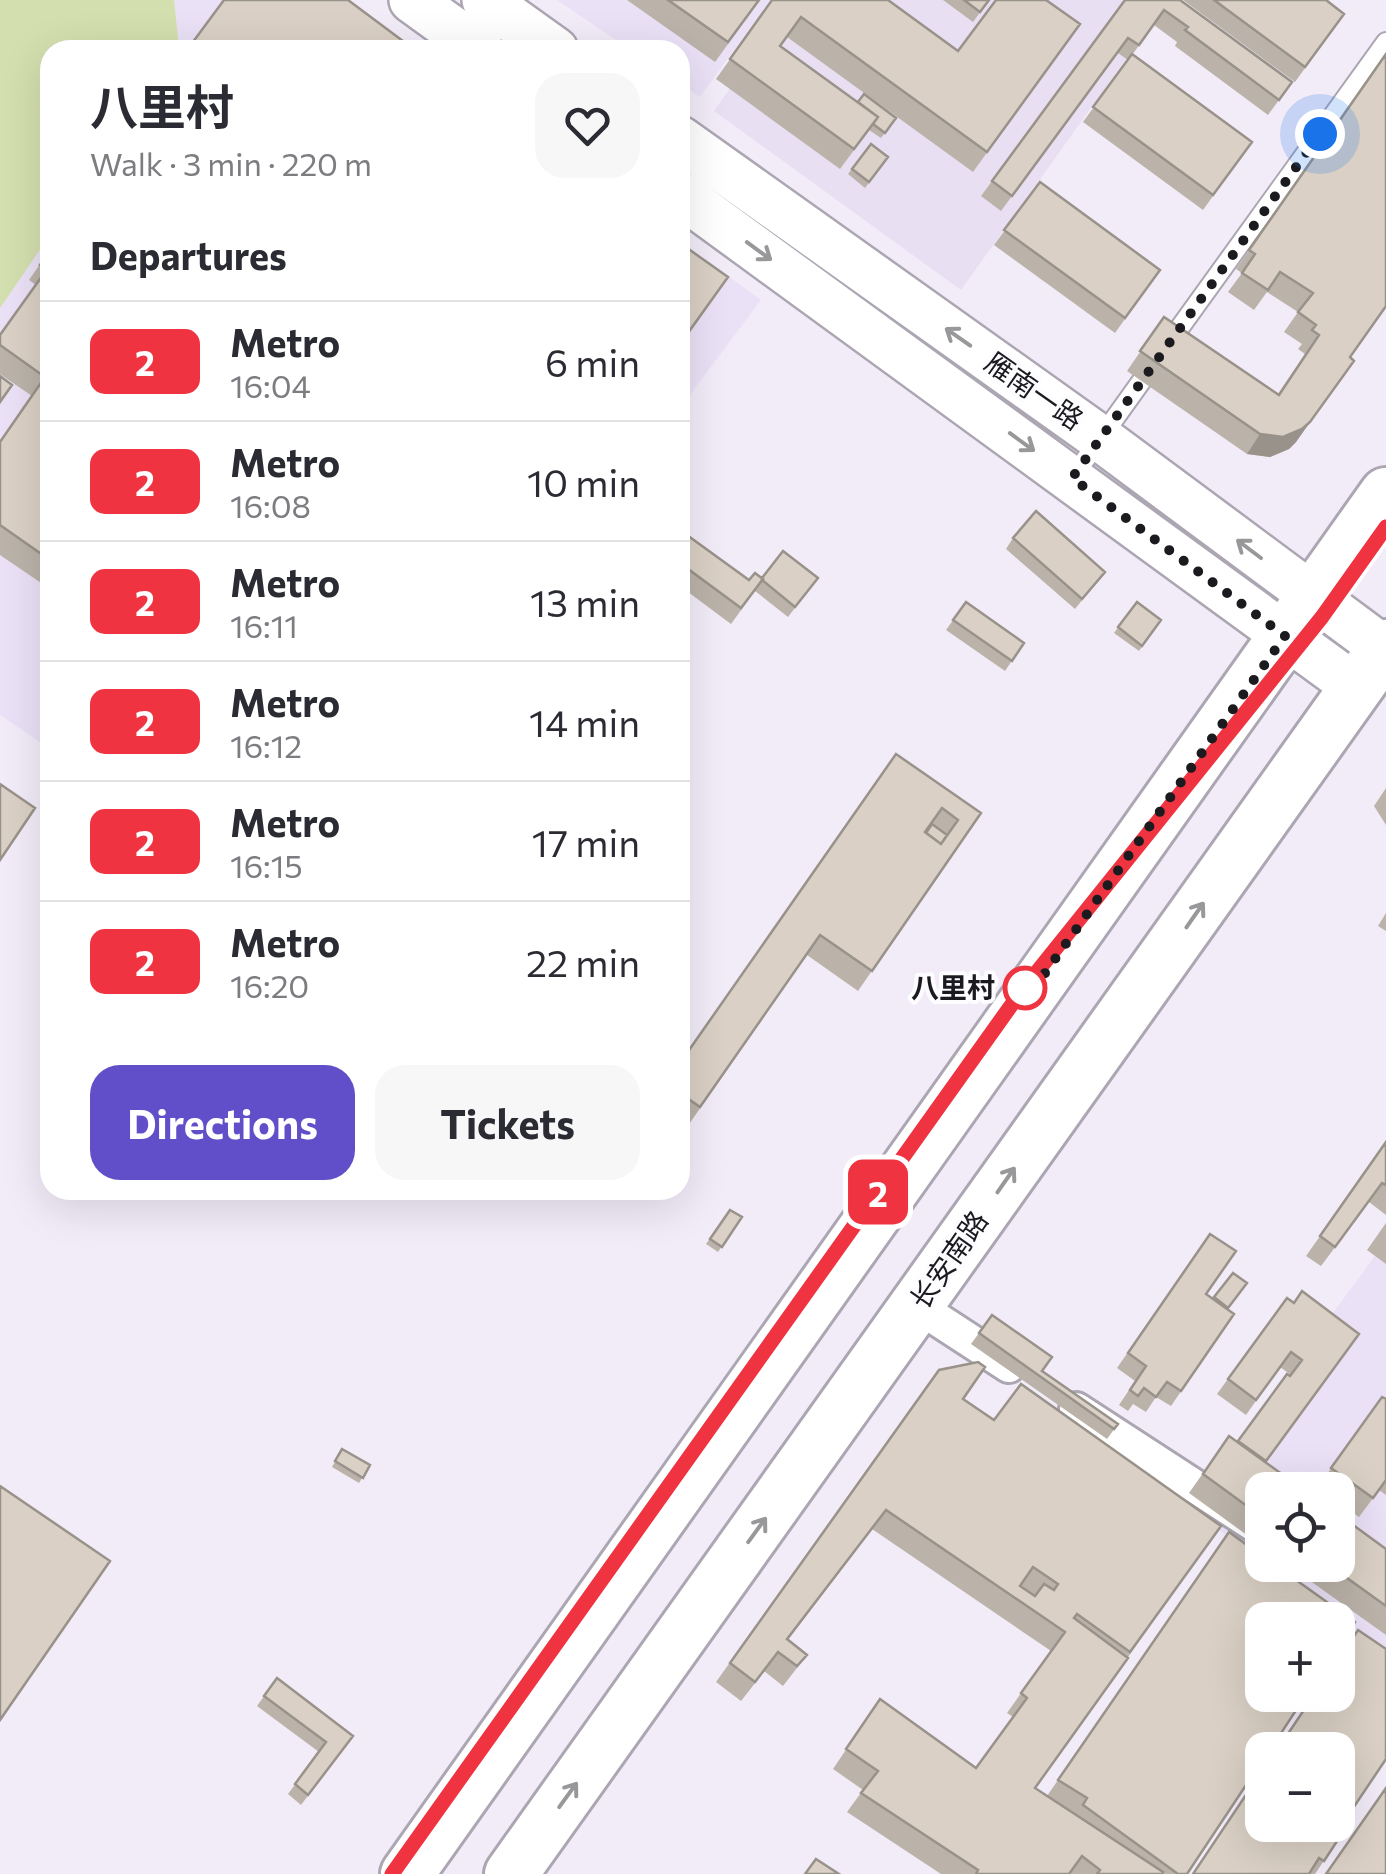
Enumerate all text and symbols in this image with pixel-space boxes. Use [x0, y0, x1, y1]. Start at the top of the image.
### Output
button: heart [535, 73, 640, 178]
text: 八里村 [90, 76, 234, 135]
your location [1295, 109, 1345, 159]
text: Walk · 3 min · 220 m [90, 143, 372, 183]
text: Departures [90, 231, 287, 278]
one-way arrow [745, 240, 772, 261]
text: Metro [230, 318, 340, 365]
one-way arrow [945, 327, 972, 348]
text: 6 min [545, 338, 640, 385]
text: 2 [135, 340, 155, 383]
street label: 雁南一路 [979, 344, 1090, 436]
text: 16:04 [230, 365, 311, 405]
one-way arrow [1008, 431, 1035, 452]
text: Metro [230, 438, 340, 485]
text: 10 min [527, 458, 640, 505]
text: 2 [135, 460, 155, 503]
text: 16:08 [230, 485, 311, 525]
one-way arrow [1236, 539, 1263, 560]
text: Metro [230, 558, 340, 605]
text: 13 min [530, 578, 640, 625]
text: 2 [135, 580, 155, 623]
text: 16:11 [230, 605, 298, 645]
text: Metro [230, 678, 340, 725]
text: 14 min [529, 698, 640, 745]
text: 2 [135, 700, 155, 743]
text: 16:12 [230, 725, 302, 765]
text: Metro [230, 798, 340, 845]
text: 17 min [532, 818, 640, 865]
text: 2 [135, 820, 155, 863]
text: 16:15 [230, 845, 303, 885]
one-way arrow [1184, 902, 1205, 929]
text: Metro [230, 918, 340, 965]
text: 22 min [526, 938, 640, 985]
text: 2 [135, 940, 155, 983]
text: 16:20 [230, 965, 309, 1005]
marker: 八里村 [1004, 967, 1046, 1009]
place label: 八里村 [911, 970, 995, 1004]
button: Directions [90, 1065, 355, 1180]
button: Tickets [375, 1065, 640, 1180]
line badge: 2 [846, 1160, 910, 1224]
one-way arrow [995, 1167, 1016, 1194]
text: 2 [868, 1171, 888, 1214]
street label: 长安南路 [902, 1204, 994, 1315]
map controls [1245, 1472, 1355, 1842]
button: locate [1245, 1472, 1355, 1582]
one-way arrow [746, 1517, 767, 1544]
button: + [1245, 1602, 1355, 1712]
button: − [1245, 1732, 1355, 1842]
one-way arrow [557, 1781, 578, 1809]

